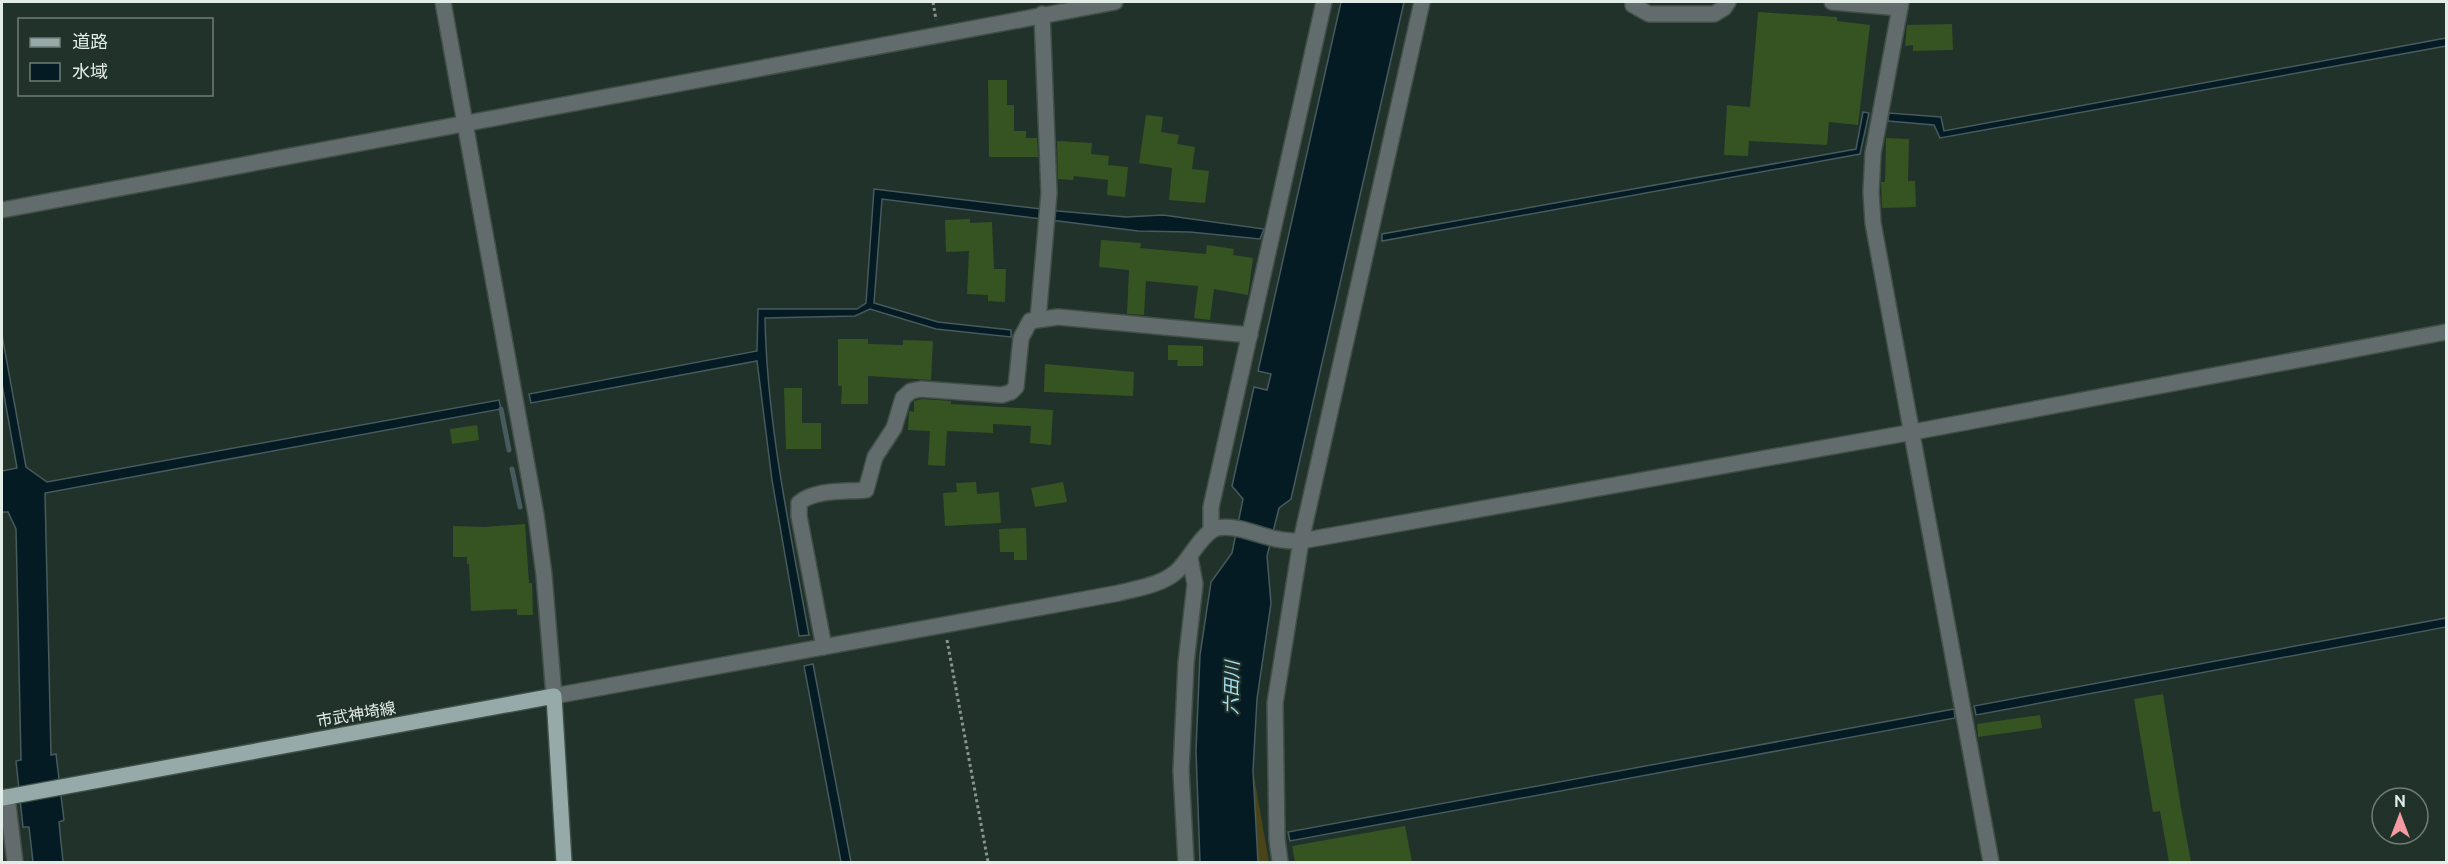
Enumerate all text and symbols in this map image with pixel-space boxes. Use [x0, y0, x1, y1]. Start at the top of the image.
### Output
legend [18, 18, 213, 96]
text: 道路 [72, 31, 108, 51]
text: 水域 [72, 61, 108, 81]
water label: 六田川 [1221, 659, 1242, 715]
street label: 市武神埼線 [315, 698, 397, 730]
north arrow [2370, 786, 2430, 846]
text: N [2394, 792, 2406, 810]

